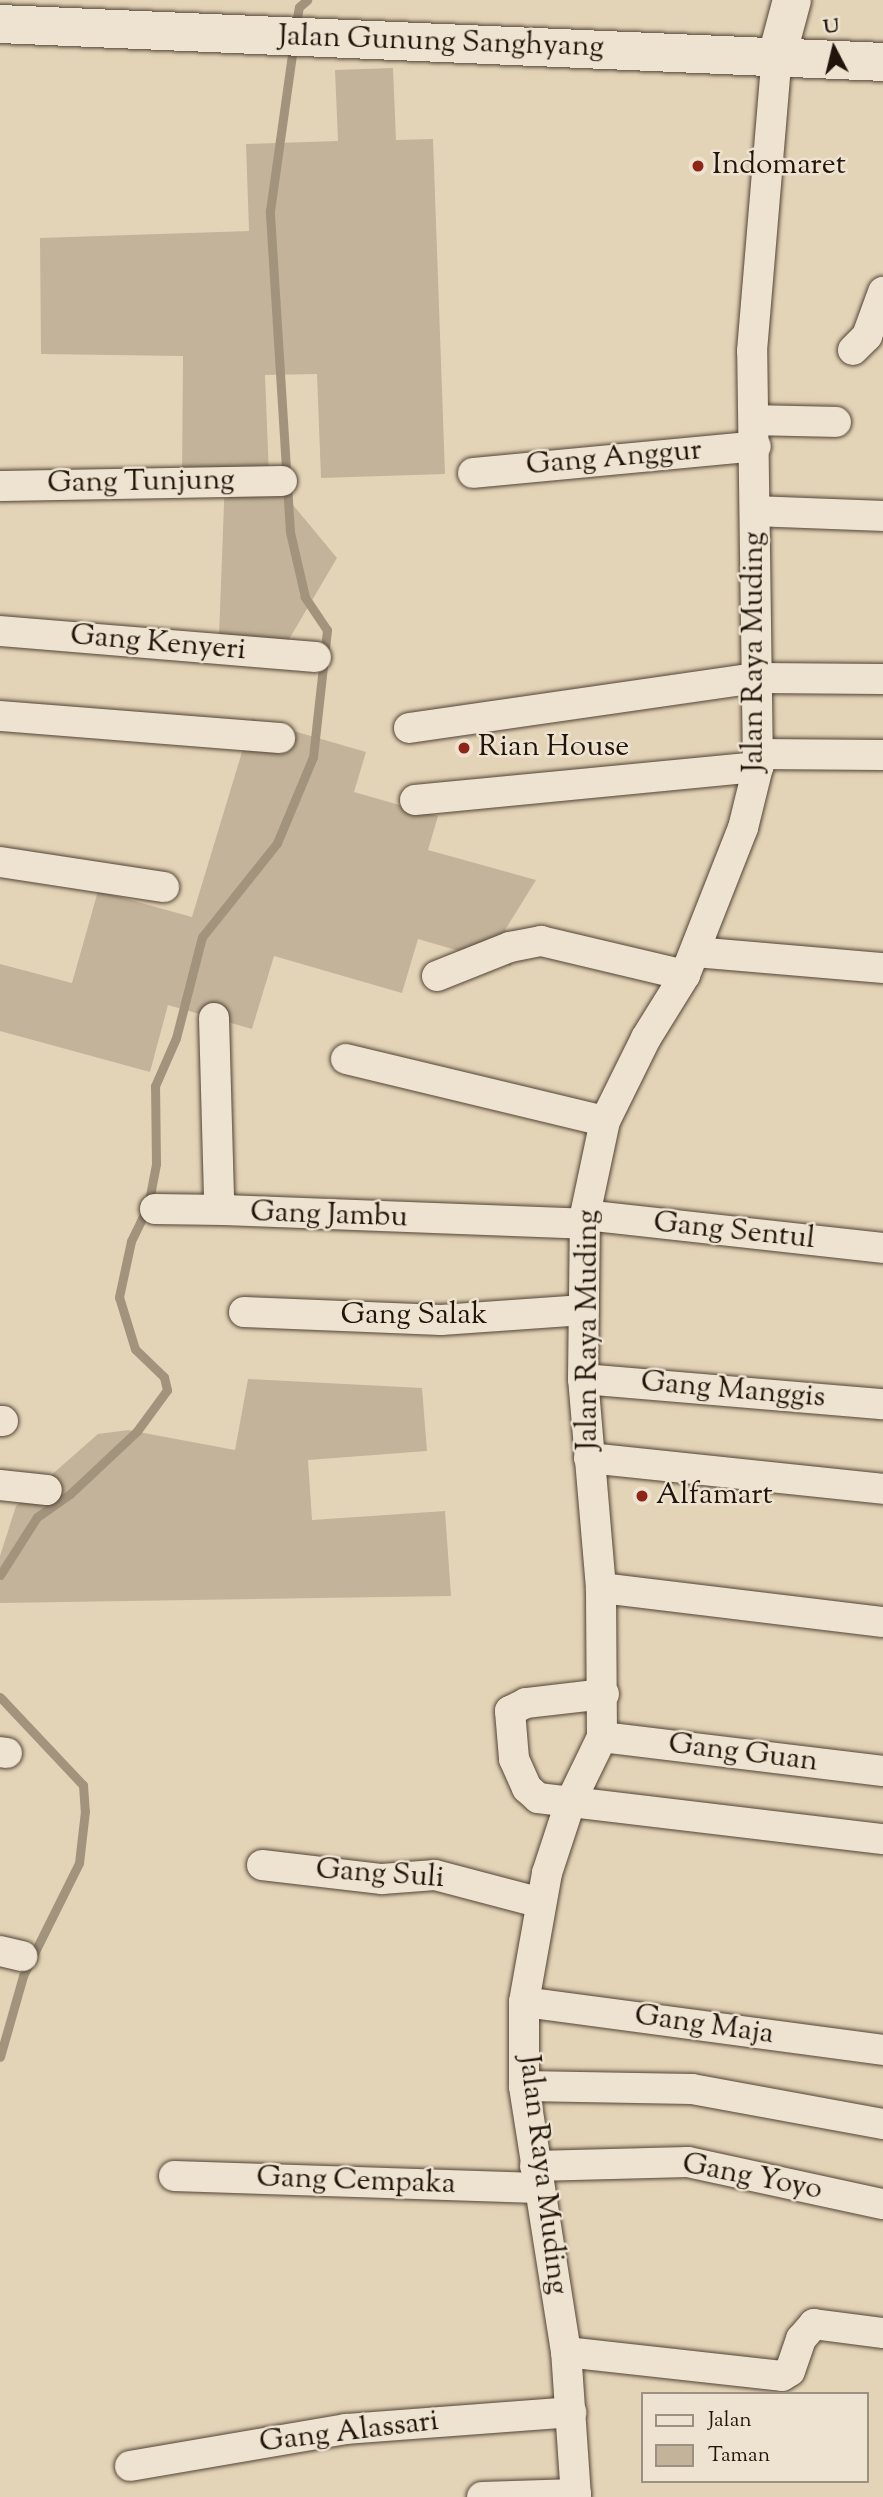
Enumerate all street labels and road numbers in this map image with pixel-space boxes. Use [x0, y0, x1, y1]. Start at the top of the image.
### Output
street label: Jalan Gunung Sanghyang [278, 19, 604, 67]
street label: Gang Anggur [525, 433, 703, 485]
street label: Gang Tunjung [47, 463, 235, 503]
street label: Jalan Raya Muding [737, 532, 773, 772]
street label: Gang Kenyeri [69, 618, 247, 670]
street label: Gang Jambu [250, 1195, 408, 1237]
street label: Gang Sentul [652, 1206, 816, 1258]
street label: Jalan Raya Muding [571, 1210, 607, 1450]
street label: Gang Salak [340, 1298, 488, 1334]
street label: Gang Manggis [639, 1365, 827, 1417]
street label: Gang Guan [666, 1727, 820, 1781]
street label: Gang Suli [314, 1853, 446, 1897]
street label: Gang Maja [632, 1998, 776, 2054]
street label: Jalan Raya Muding [509, 2053, 575, 2297]
street label: Gang Yoyo [679, 2147, 825, 2209]
street label: Gang Cempaka [256, 2161, 456, 2203]
street label: Gang Alassari [257, 2404, 441, 2462]

